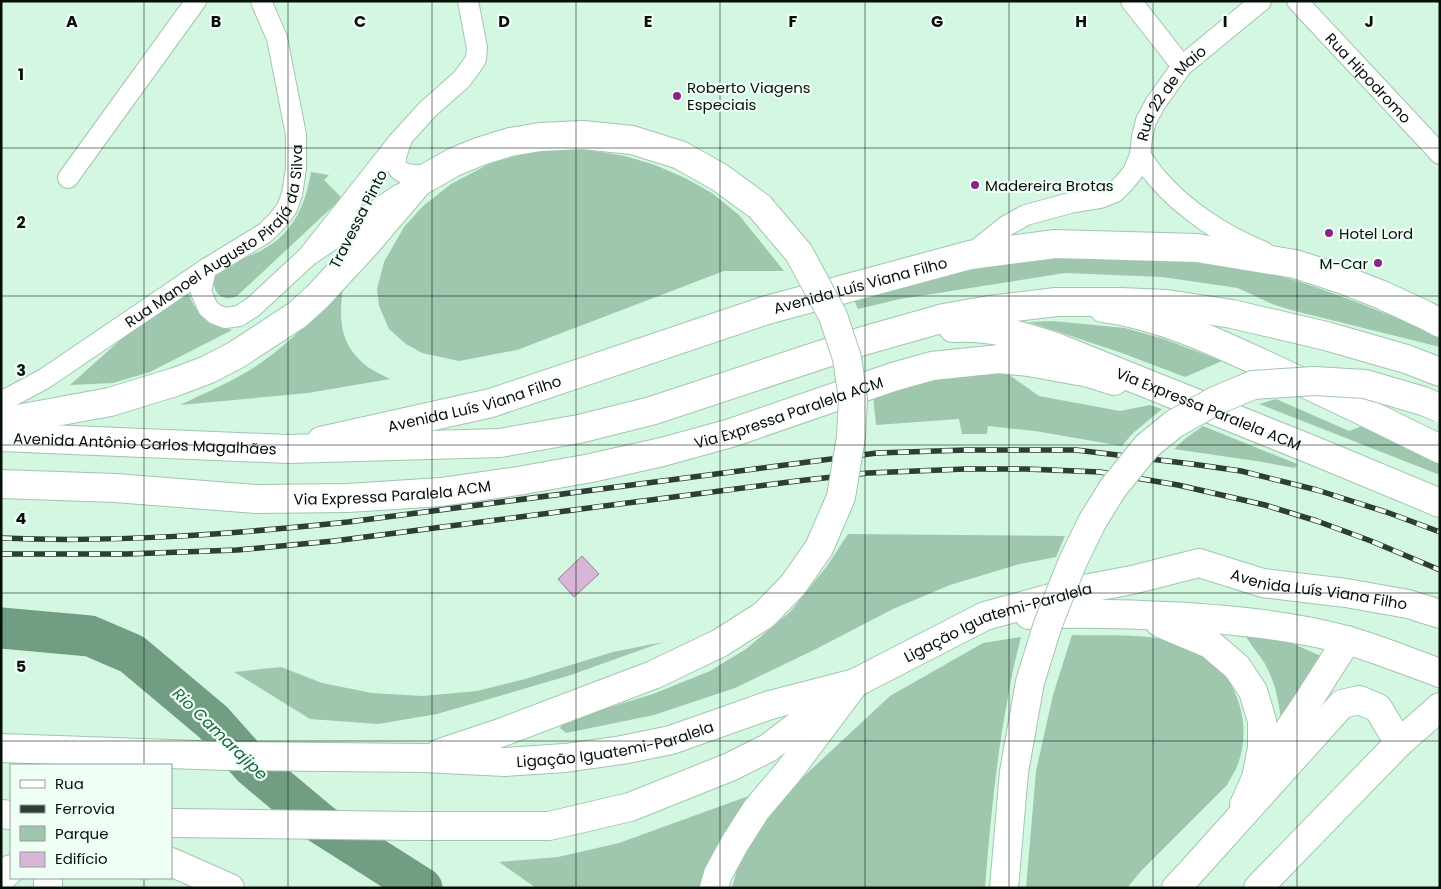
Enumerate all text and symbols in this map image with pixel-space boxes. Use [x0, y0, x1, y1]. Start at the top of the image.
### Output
text: A [66, 10, 78, 33]
text: B [211, 10, 221, 33]
text: C [354, 10, 366, 33]
text: D [498, 10, 510, 33]
text: E [644, 10, 652, 33]
text: F [789, 10, 798, 33]
text: G [931, 10, 943, 33]
text: H [1075, 10, 1087, 33]
text: I [1223, 10, 1227, 33]
text: J [1364, 10, 1374, 33]
street label: Rua Hipodromo [1321, 28, 1416, 128]
street label: Rua 22 de Maio [1131, 40, 1210, 143]
text: 1 [18, 63, 24, 86]
place label: Roberto Viagens Especiais [687, 77, 811, 115]
marker: Roberto Viagens Especiais [671, 90, 683, 102]
street label: Rua Manoel Augusto Pirajá da Silva [120, 144, 307, 332]
street label: Travessa Pinto [324, 166, 392, 272]
place label: Madereira Brotas [985, 175, 1114, 196]
marker: Madereira Brotas [969, 179, 981, 191]
text: 2 [16, 211, 26, 234]
place label: Hotel Lord [1339, 223, 1413, 244]
marker: Hotel Lord [1323, 227, 1335, 239]
street label: Avenida Luís Viana Filho [771, 251, 949, 318]
place label: M-Car [1320, 253, 1368, 274]
marker: M-Car [1372, 257, 1384, 269]
text: 3 [16, 359, 26, 382]
street label: Via Expressa Paralela ACM [1113, 362, 1304, 455]
street label: Avenida Luís Viana Filho [386, 370, 564, 436]
street label: Via Expressa Paralela ACM [692, 371, 886, 453]
street label: Avenida Antônio Carlos Magalhães [13, 427, 277, 459]
street label: Via Expressa Paralela ACM [293, 474, 492, 509]
text: 4 [16, 507, 27, 530]
street label: Avenida Luís Viana Filho [1228, 563, 1409, 614]
street label: Ligação Iguatemi-Paralela [900, 577, 1093, 667]
text: 5 [16, 655, 26, 678]
water label: Rio Camarajipe [167, 682, 273, 786]
street label: Ligação Iguatemi-Paralela [516, 715, 716, 772]
legend [10, 764, 172, 879]
text: Rua [55, 773, 84, 794]
text: Ferrovia [55, 798, 115, 819]
text: Parque [55, 823, 108, 844]
text: Edifício [55, 848, 108, 869]

